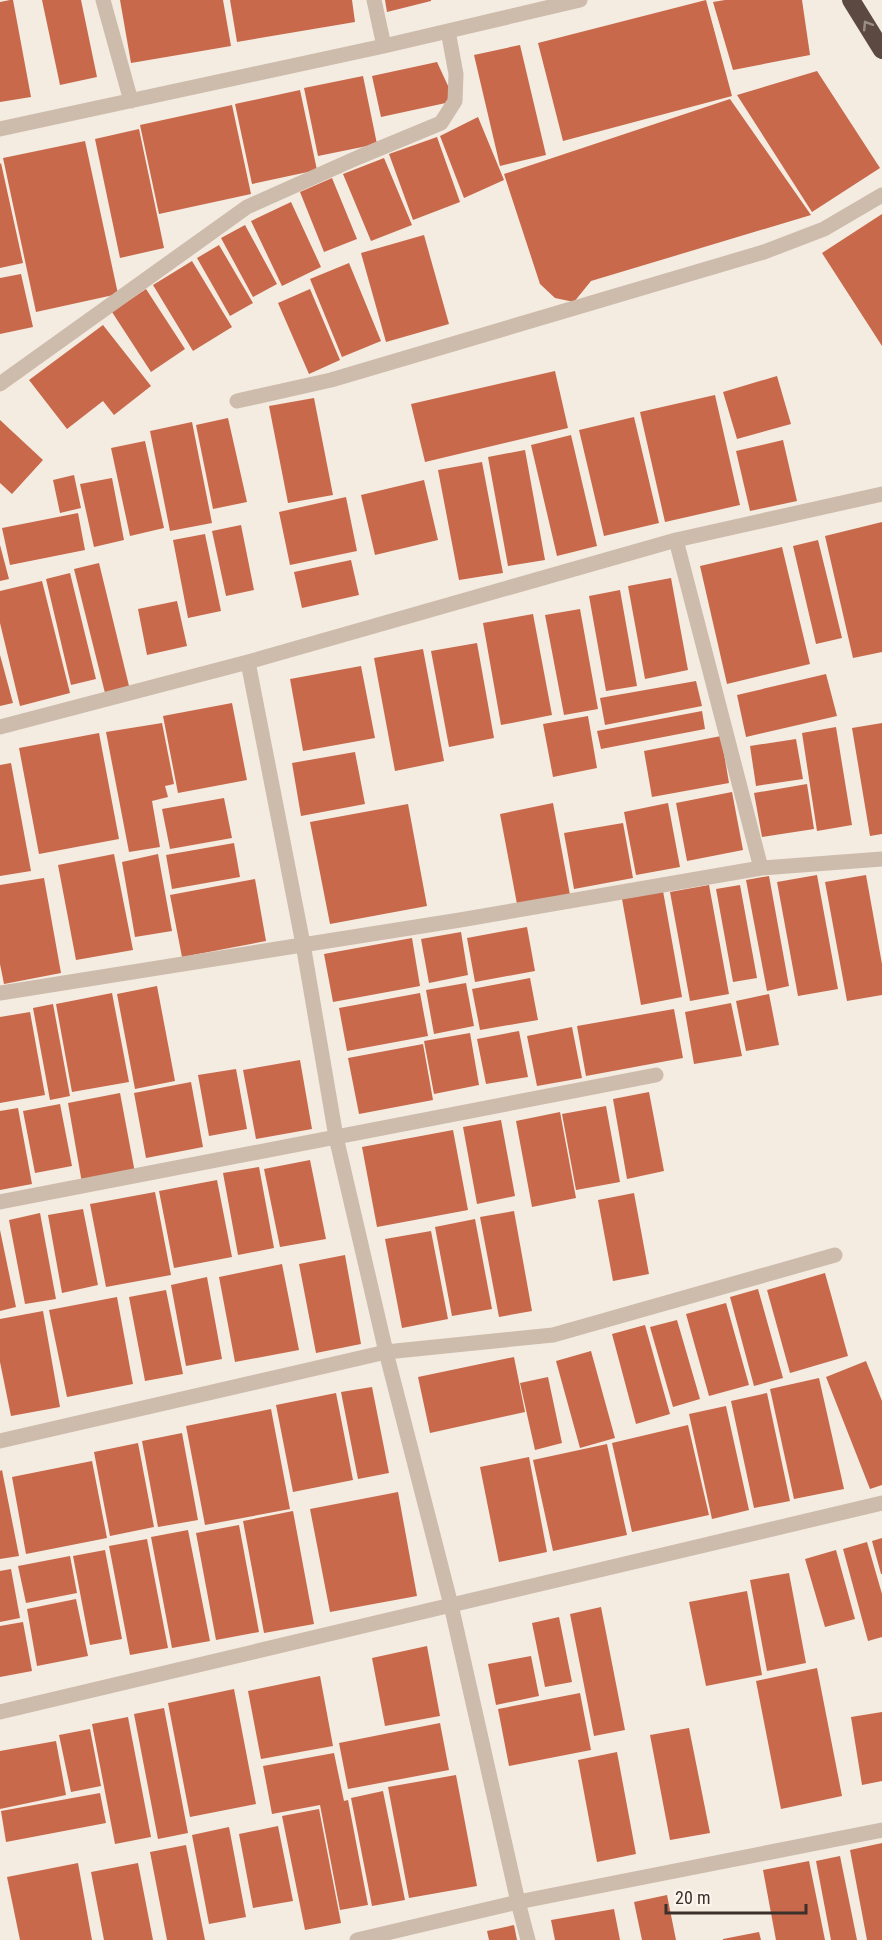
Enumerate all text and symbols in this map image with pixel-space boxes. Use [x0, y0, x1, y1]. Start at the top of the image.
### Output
one-way arrow [862, 21, 874, 31]
scale bar [666, 1877, 806, 1915]
text: 20 m [675, 1887, 710, 1908]

